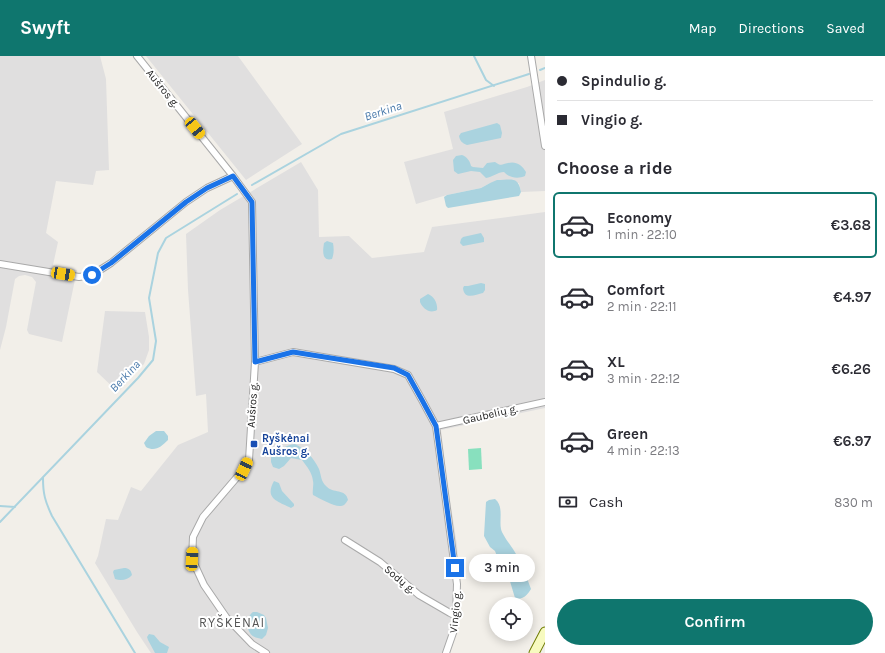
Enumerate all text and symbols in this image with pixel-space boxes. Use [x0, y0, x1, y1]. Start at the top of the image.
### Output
text: Swyft [20, 17, 71, 39]
text: Map [689, 20, 717, 37]
text: Directions [739, 20, 804, 37]
text: Saved [826, 20, 865, 37]
street label: Aušros g. [143, 67, 182, 110]
text: Spindulio g. [581, 72, 666, 90]
water label: Berkina [363, 98, 403, 124]
text: Vingio g. [581, 111, 642, 129]
car [183, 115, 207, 141]
text: Choose a ride [557, 157, 672, 179]
icon: car [559, 207, 595, 243]
text: Economy [607, 209, 672, 227]
text: €3.68 [831, 216, 871, 234]
text: 1 min · 22:10 [607, 227, 677, 242]
car [50, 266, 76, 282]
route start [83, 266, 101, 284]
icon: car [559, 279, 595, 315]
text: Comfort [607, 281, 665, 299]
text: €4.97 [833, 288, 871, 306]
text: 2 min · 22:11 [607, 299, 677, 314]
icon: car [559, 351, 595, 387]
text: XL [607, 353, 625, 371]
water label: Berkina [107, 357, 143, 395]
text: €6.26 [832, 360, 871, 378]
text: 3 min · 22:12 [607, 371, 680, 386]
street label: Aušros g. [244, 382, 261, 428]
street label: Gaubelių g. [461, 402, 519, 427]
icon: car [559, 423, 595, 459]
text: Green [607, 425, 648, 443]
place label: Ryškėnai Aušros g. [262, 432, 310, 458]
text: €6.97 [833, 432, 871, 450]
marker: Ryškėnai Aušros g. [249, 439, 259, 449]
text: 4 min · 22:13 [607, 443, 680, 458]
car [233, 456, 255, 482]
icon: cash [557, 491, 579, 513]
text: Cash [589, 493, 623, 511]
text: 830 m [834, 495, 873, 510]
car [185, 547, 199, 571]
callout: 3 min [469, 554, 535, 582]
route end [446, 559, 464, 577]
text: 3 min [484, 560, 520, 575]
street label: Sodų g. [381, 563, 418, 596]
street label: Vingio g. [447, 590, 464, 634]
map controls [489, 597, 533, 641]
button: locate [489, 597, 533, 641]
button: Confirm [557, 599, 873, 645]
district label: RYŠKĖNAI [199, 614, 265, 630]

